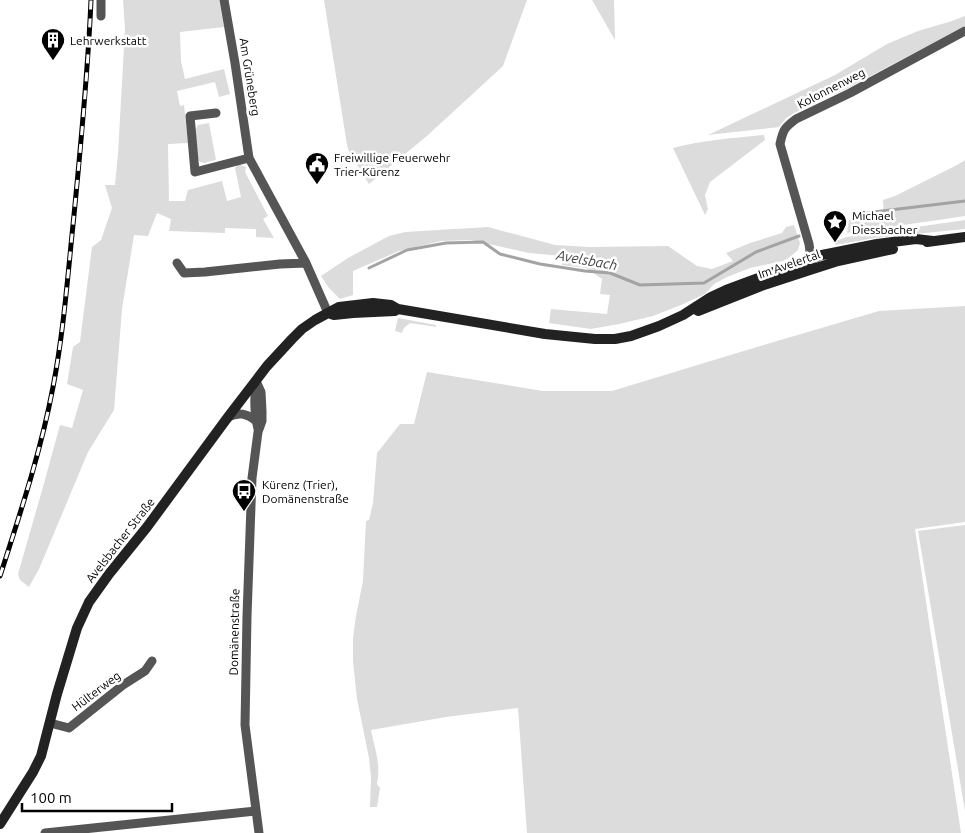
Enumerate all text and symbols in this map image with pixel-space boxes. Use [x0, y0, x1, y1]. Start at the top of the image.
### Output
building icon: Lehrwerkstatt [40, 27, 66, 61]
place label: Lehrwerkstatt [70, 34, 147, 47]
street label: Am Grüneberg [237, 37, 263, 117]
street label: Kolonnenweg [795, 65, 867, 111]
public building icon: Freiwillige Feuerwehr Trier-Kürenz [304, 151, 330, 185]
place label: Freiwillige Feuerwehr Trier-Kürenz [334, 151, 451, 178]
place icon: Michael Diessbacher [822, 209, 848, 243]
place label: Michael Diessbacher [852, 209, 918, 236]
water label: Avelsbach [554, 247, 619, 273]
street label: Im Avelertal [756, 247, 822, 281]
bus stop icon: Kürenz (Trier), Domänenstraße [231, 478, 257, 512]
place label: Kürenz (Trier), Domänenstraße [262, 478, 349, 505]
street label: Avelsbacher Straße [83, 495, 157, 585]
street label: Domänenstraße [227, 588, 241, 676]
street label: Hülterweg [69, 669, 123, 713]
scale bar [22, 780, 172, 812]
text: 100 m [30, 789, 72, 806]

